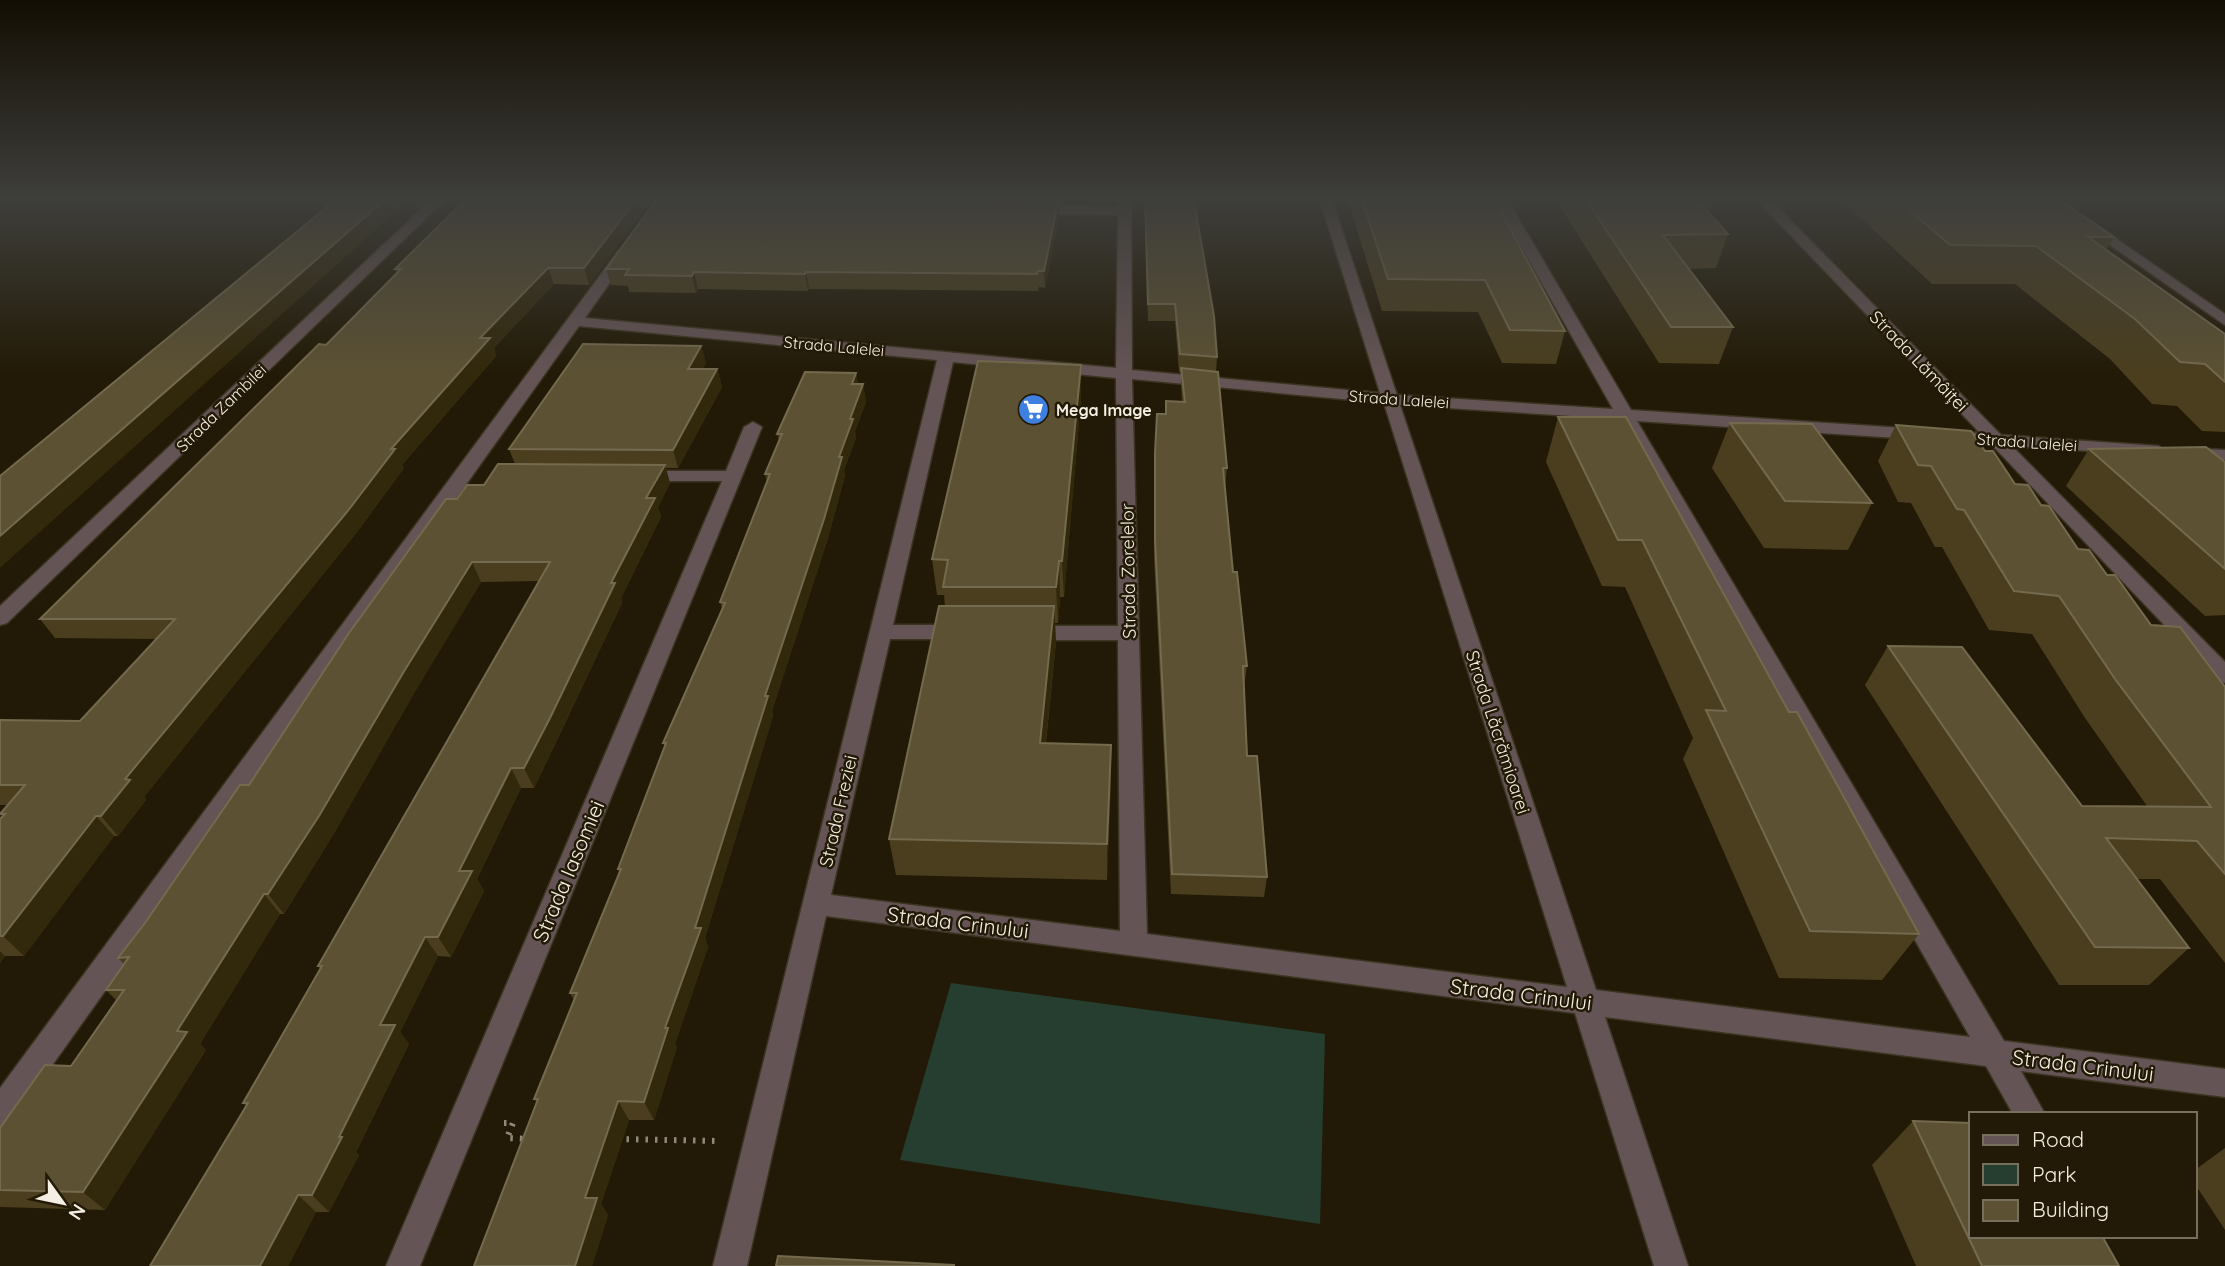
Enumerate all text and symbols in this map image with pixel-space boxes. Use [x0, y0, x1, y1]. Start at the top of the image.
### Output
street label: Strada Lămâiței [1865, 305, 1973, 417]
street label: Strada Lalelei [783, 332, 885, 360]
street label: Strada Zambilei [172, 360, 270, 456]
street label: Strada Lalelei [1348, 386, 1450, 412]
supermarket icon: Mega Image [1016, 393, 1050, 427]
place label: Mega Image [1056, 400, 1152, 420]
street label: Strada Lalelei [1976, 429, 2078, 455]
street label: Strada Zorelelor [1115, 503, 1141, 639]
street label: Strada Lăcrămioarei [1461, 647, 1535, 817]
street label: Strada Freziei [814, 753, 862, 869]
street label: Strada Iasomiei [526, 796, 610, 946]
street label: Strada Crinului [886, 900, 1030, 944]
street label: Strada Crinului [1449, 972, 1593, 1016]
street label: Strada Crinului [2011, 1043, 2155, 1087]
legend [1969, 1112, 2197, 1238]
text: Road [2032, 1126, 2084, 1152]
text: Park [2032, 1161, 2076, 1187]
north arrow [28, 1168, 98, 1238]
text: Building [2032, 1196, 2109, 1222]
text: N [63, 1200, 91, 1225]

